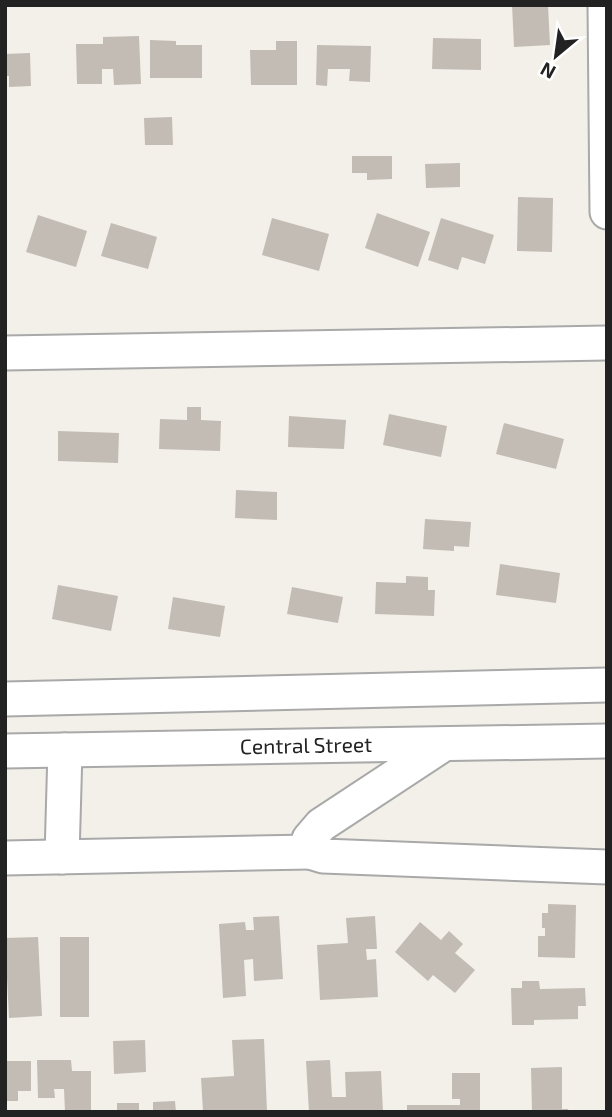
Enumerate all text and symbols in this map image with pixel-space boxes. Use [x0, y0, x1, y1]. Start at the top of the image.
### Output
north arrow [521, 21, 591, 91]
text: N [536, 58, 559, 85]
street label: Central Street [240, 731, 372, 758]

